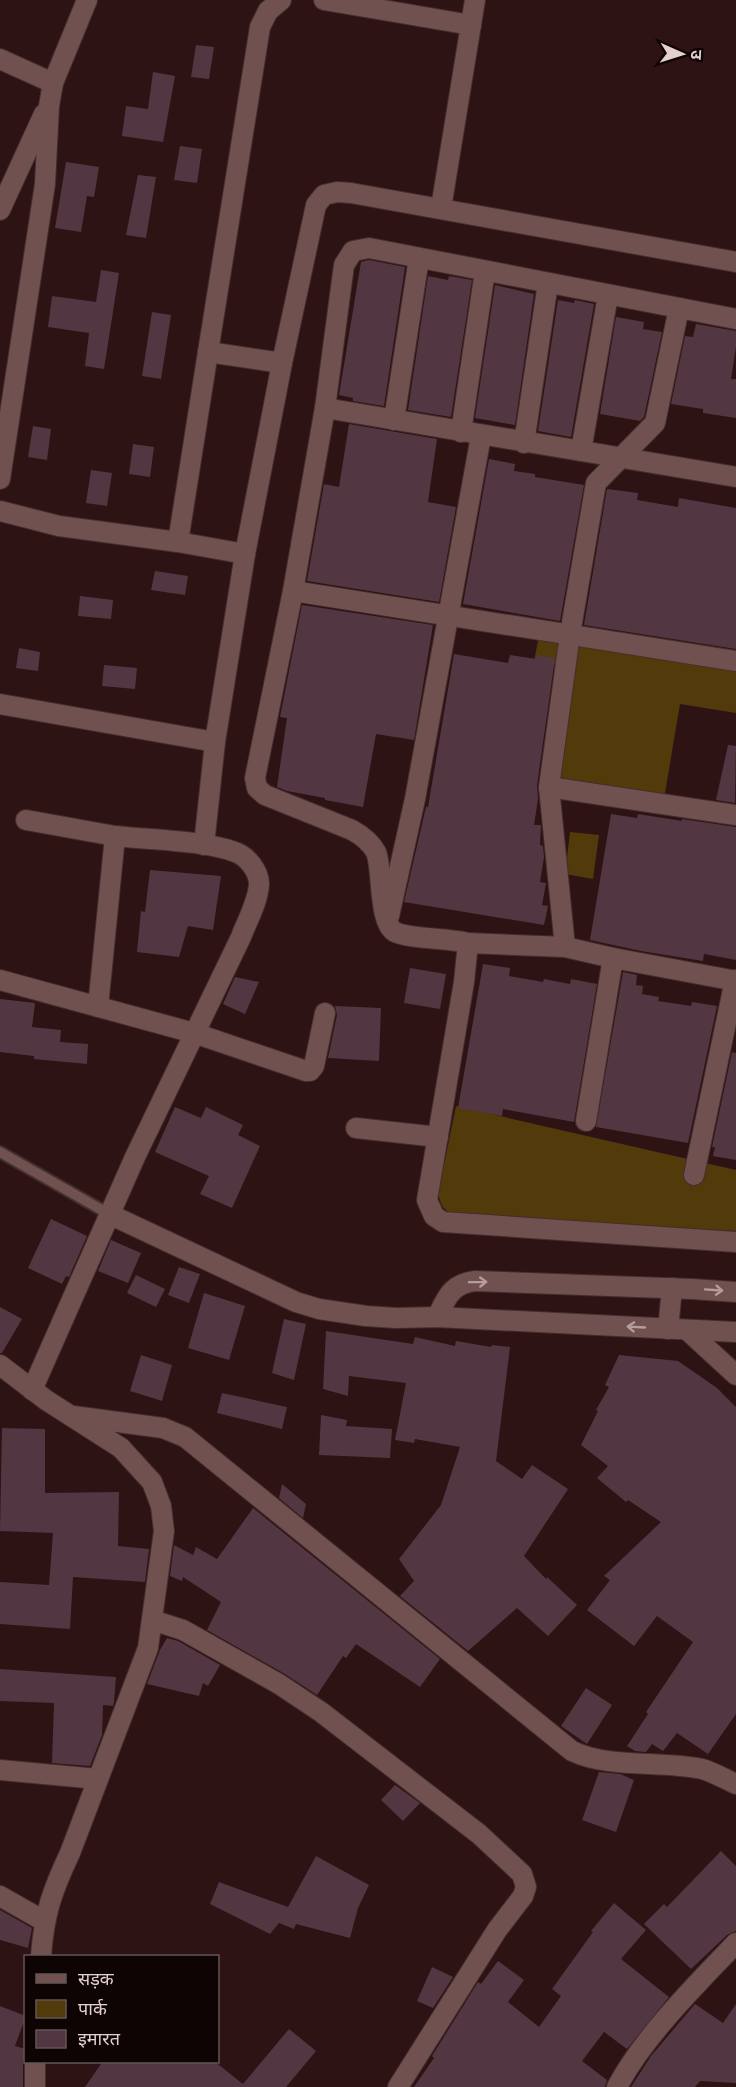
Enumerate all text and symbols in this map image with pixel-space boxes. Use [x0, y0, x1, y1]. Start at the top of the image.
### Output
north arrow [652, 24, 712, 84]
text: उ [687, 50, 707, 61]
one-way arrow [467, 1276, 487, 1288]
one-way arrow [704, 1285, 724, 1296]
one-way arrow [626, 1321, 646, 1332]
legend [24, 1955, 219, 2063]
text: सड़क [78, 1968, 115, 1990]
text: पार्क [78, 1998, 108, 2020]
text: इमारत [78, 2028, 121, 2050]

